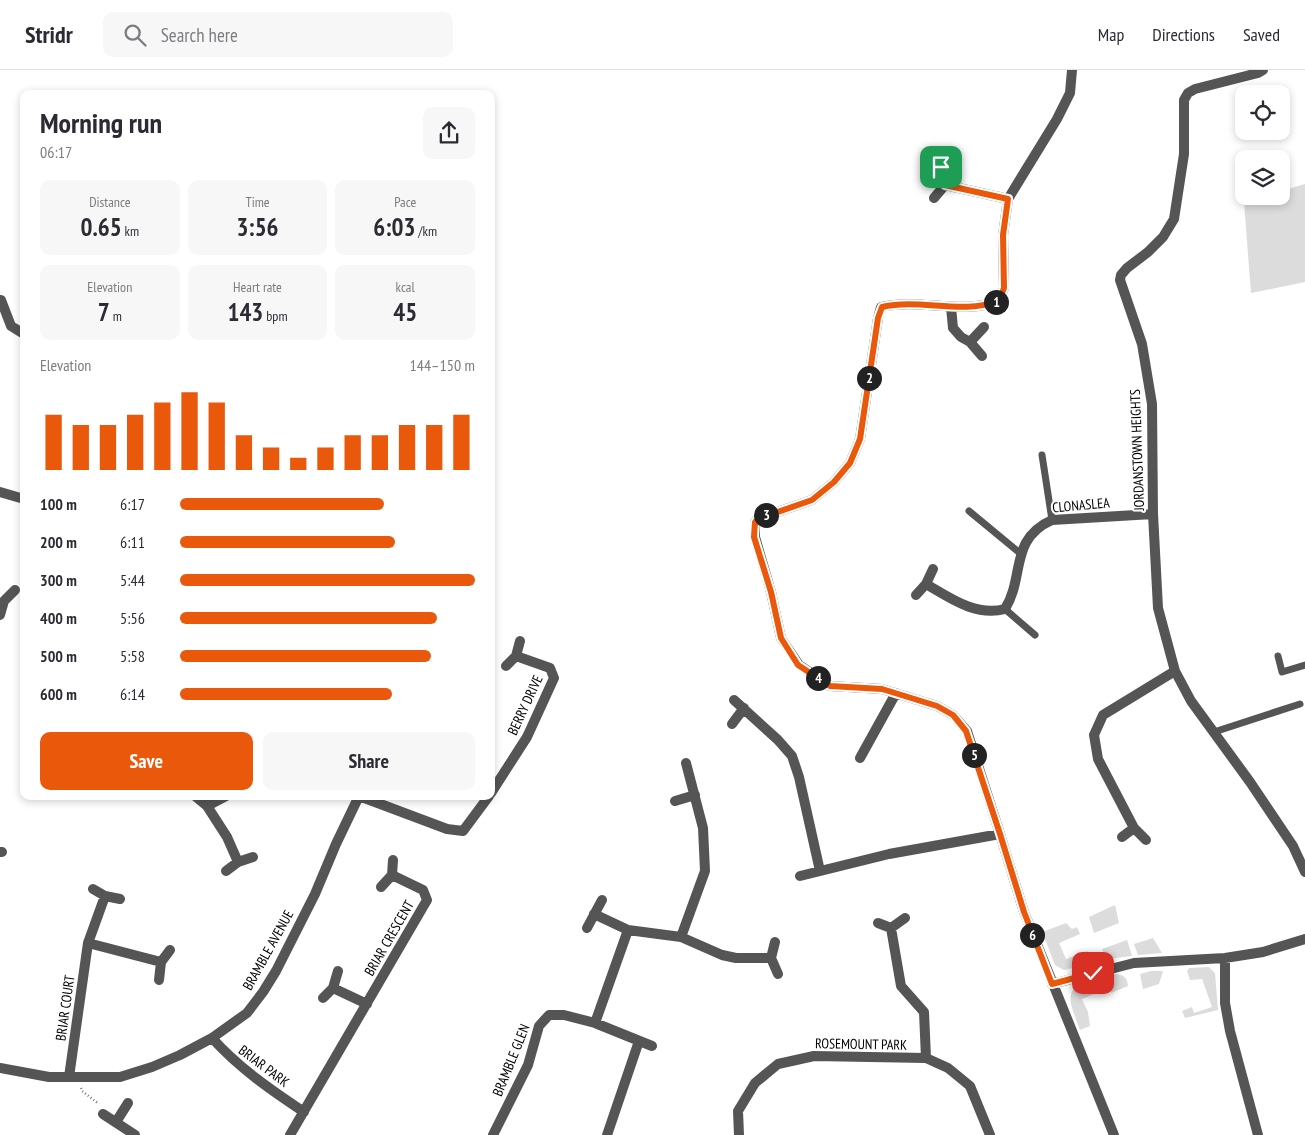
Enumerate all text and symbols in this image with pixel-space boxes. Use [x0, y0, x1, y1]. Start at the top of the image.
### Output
search box [103, 12, 453, 57]
text: Stridr [25, 19, 73, 50]
icon: search [121, 21, 149, 49]
text: Search here [161, 23, 238, 47]
text: Map [1098, 23, 1124, 46]
text: Directions [1152, 23, 1215, 46]
text: Saved [1243, 23, 1280, 46]
map controls [1235, 85, 1290, 205]
button: locate [1235, 85, 1290, 140]
text: Morning run [40, 104, 162, 141]
button: share [423, 107, 475, 159]
text: 06:17 [40, 142, 72, 162]
pin [920, 146, 962, 188]
button: layers [1235, 150, 1290, 205]
icon: arrive [927, 153, 955, 181]
text: Distance [89, 193, 130, 211]
text: Time [245, 193, 270, 211]
text: Pace [394, 193, 416, 211]
text: 0.65 [80, 211, 122, 243]
text: 3:56 [236, 211, 279, 243]
text: 6:03 [373, 211, 415, 243]
text: km [122, 222, 139, 240]
text: /km [415, 222, 437, 240]
text: Elevation [87, 278, 132, 296]
text: Heart rate [233, 278, 282, 296]
text: kcal [396, 278, 415, 296]
pin: 1 [984, 290, 1008, 314]
text: 1 [993, 293, 1000, 311]
text: 7 [98, 296, 110, 328]
text: 143 [227, 296, 263, 328]
text: 45 [393, 296, 417, 328]
text: m [110, 307, 122, 325]
text: bpm [263, 307, 288, 325]
text: Elevation [40, 355, 91, 375]
text: 144–150 m [410, 355, 475, 375]
pin: 2 [856, 366, 882, 390]
text: 2 [866, 369, 873, 387]
street label: JORDANSTOWN HEIGHTS [1126, 389, 1148, 512]
street label: CLONASLEA [1051, 493, 1111, 516]
text: 100 m [40, 494, 77, 514]
text: 6:17 [120, 494, 145, 514]
pin: 3 [754, 502, 778, 528]
text: 3 [763, 506, 770, 524]
text: 200 m [40, 532, 77, 552]
text: 6:11 [120, 532, 145, 552]
text: 300 m [40, 570, 77, 590]
text: 5:44 [120, 570, 145, 590]
text: 400 m [40, 608, 77, 628]
text: 5:56 [120, 608, 145, 628]
text: 500 m [40, 646, 77, 666]
text: 5:58 [120, 646, 145, 666]
pin: 4 [806, 666, 830, 690]
text: 4 [815, 669, 822, 687]
street label: BERRY DRIVE [503, 672, 547, 738]
text: 600 m [40, 684, 77, 704]
text: 6:14 [120, 684, 145, 704]
button: Save [40, 732, 253, 790]
button: Share [263, 732, 475, 790]
pin: 5 [962, 742, 986, 768]
text: 5 [971, 746, 978, 764]
street label: BRIAR CRESCENT [360, 896, 418, 979]
street label: BRAMBLE AVENUE [239, 907, 297, 993]
pin: 6 [1020, 922, 1044, 948]
text: 6 [1029, 926, 1036, 944]
pin [1072, 952, 1114, 994]
icon: check [1079, 959, 1107, 987]
street label: BRIAR COURT [51, 973, 79, 1042]
street label: BRAMBLE GLEN [488, 1021, 534, 1099]
street label: ROSEMOUNT PARK [815, 1034, 907, 1054]
street label: BRIAR PARK [235, 1041, 293, 1091]

